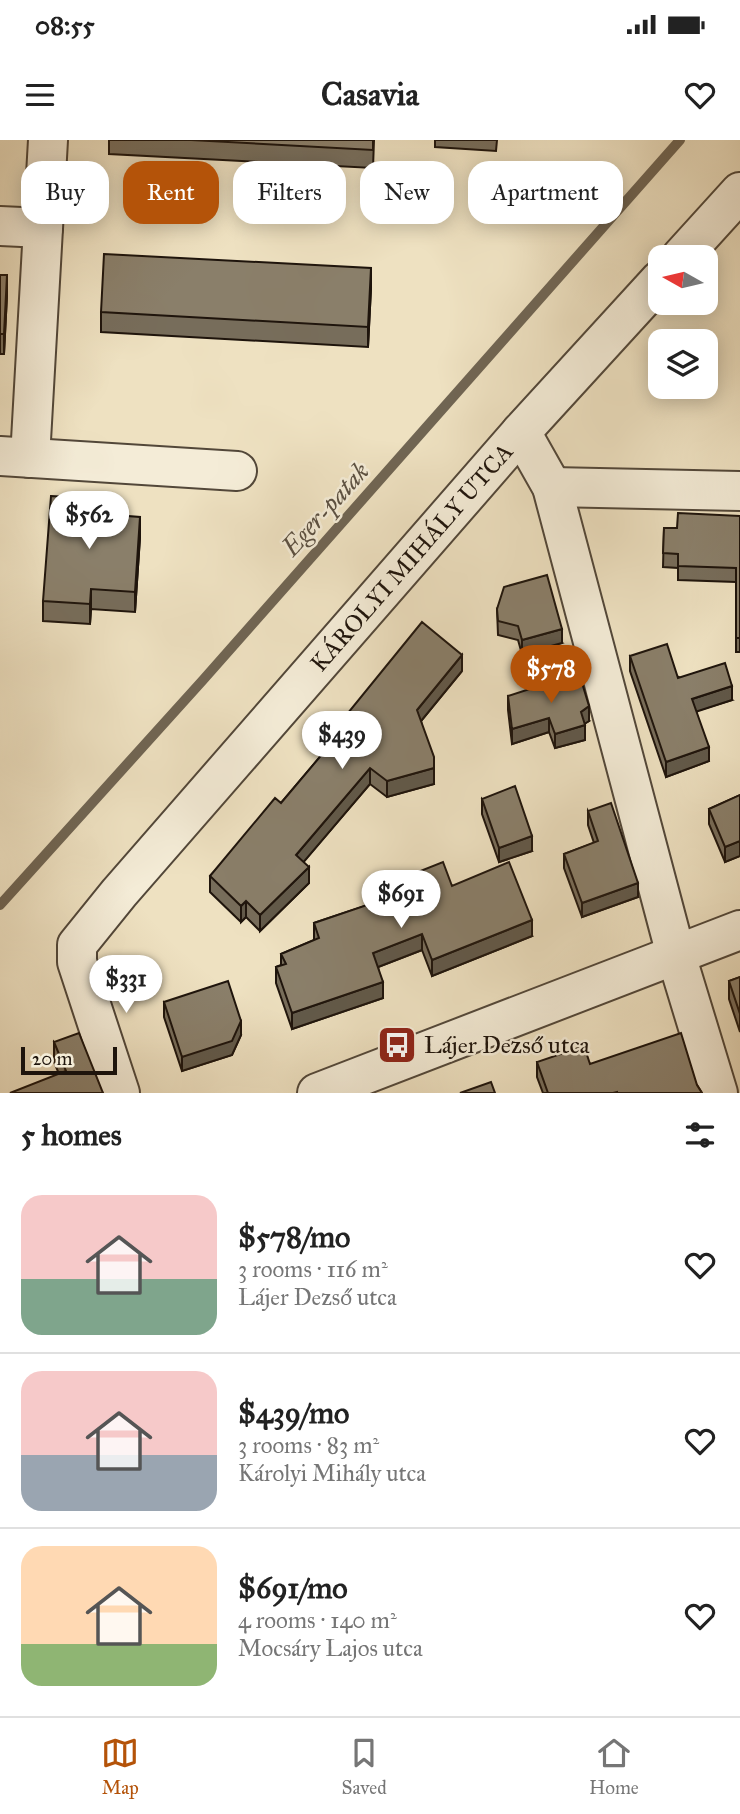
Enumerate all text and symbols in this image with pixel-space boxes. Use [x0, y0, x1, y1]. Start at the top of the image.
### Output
text: 08:55 [35, 9, 95, 41]
text: Casavia [321, 75, 419, 114]
icon: menu [21, 76, 59, 114]
icon: heart [681, 76, 719, 114]
chip: Buy [21, 161, 109, 224]
chip: Rent [123, 161, 219, 224]
chip: Filters [233, 161, 346, 224]
chip: New [360, 161, 454, 224]
chip: Apartment [468, 161, 623, 224]
north arrow [648, 245, 718, 315]
map controls [648, 245, 718, 399]
button: layers [648, 329, 718, 399]
street label: KÁROLYI MIHÁLY UTCA [304, 437, 519, 678]
water label: Eger-patak [274, 455, 377, 564]
pin: $562 [48, 492, 130, 551]
text: $562 [65, 500, 113, 528]
pin: $578 [510, 645, 592, 705]
text: $578 [527, 654, 576, 682]
pin: $439 [301, 712, 383, 771]
text: $439 [318, 720, 366, 748]
pin: $691 [360, 870, 442, 930]
text: $691 [378, 879, 424, 907]
pin: $331 [85, 956, 167, 1015]
text: $331 [105, 964, 147, 992]
bus stop icon: Lájer Dezső utca [376, 1024, 418, 1066]
place label: Lájer Dezső utca [424, 1030, 591, 1060]
scale bar [21, 1044, 117, 1076]
text: 20 m [32, 1047, 73, 1070]
icon: filters [681, 1116, 719, 1154]
text: 5 homes [21, 1117, 122, 1153]
text: $578/mo [238, 1219, 350, 1255]
icon: home [77, 1223, 161, 1307]
icon: heart [681, 1246, 719, 1284]
text: 3 rooms · 116 m² [238, 1255, 388, 1283]
text: Lájer Dezső utca [238, 1283, 397, 1311]
text: $439/mo [238, 1395, 349, 1431]
icon: home [77, 1399, 161, 1483]
icon: heart [681, 1422, 719, 1460]
text: 3 rooms · 83 m² [238, 1431, 379, 1459]
text: Károlyi Mihály utca [238, 1459, 426, 1487]
text: $691/mo [238, 1570, 348, 1606]
icon: home [77, 1574, 161, 1658]
icon: heart [681, 1597, 719, 1635]
text: 4 rooms · 140 m² [238, 1606, 397, 1634]
text: Mocsáry Lajos utca [238, 1634, 423, 1662]
tab: Map [101, 1734, 139, 1799]
tab: Saved [342, 1734, 387, 1799]
tab: Home [589, 1734, 639, 1799]

